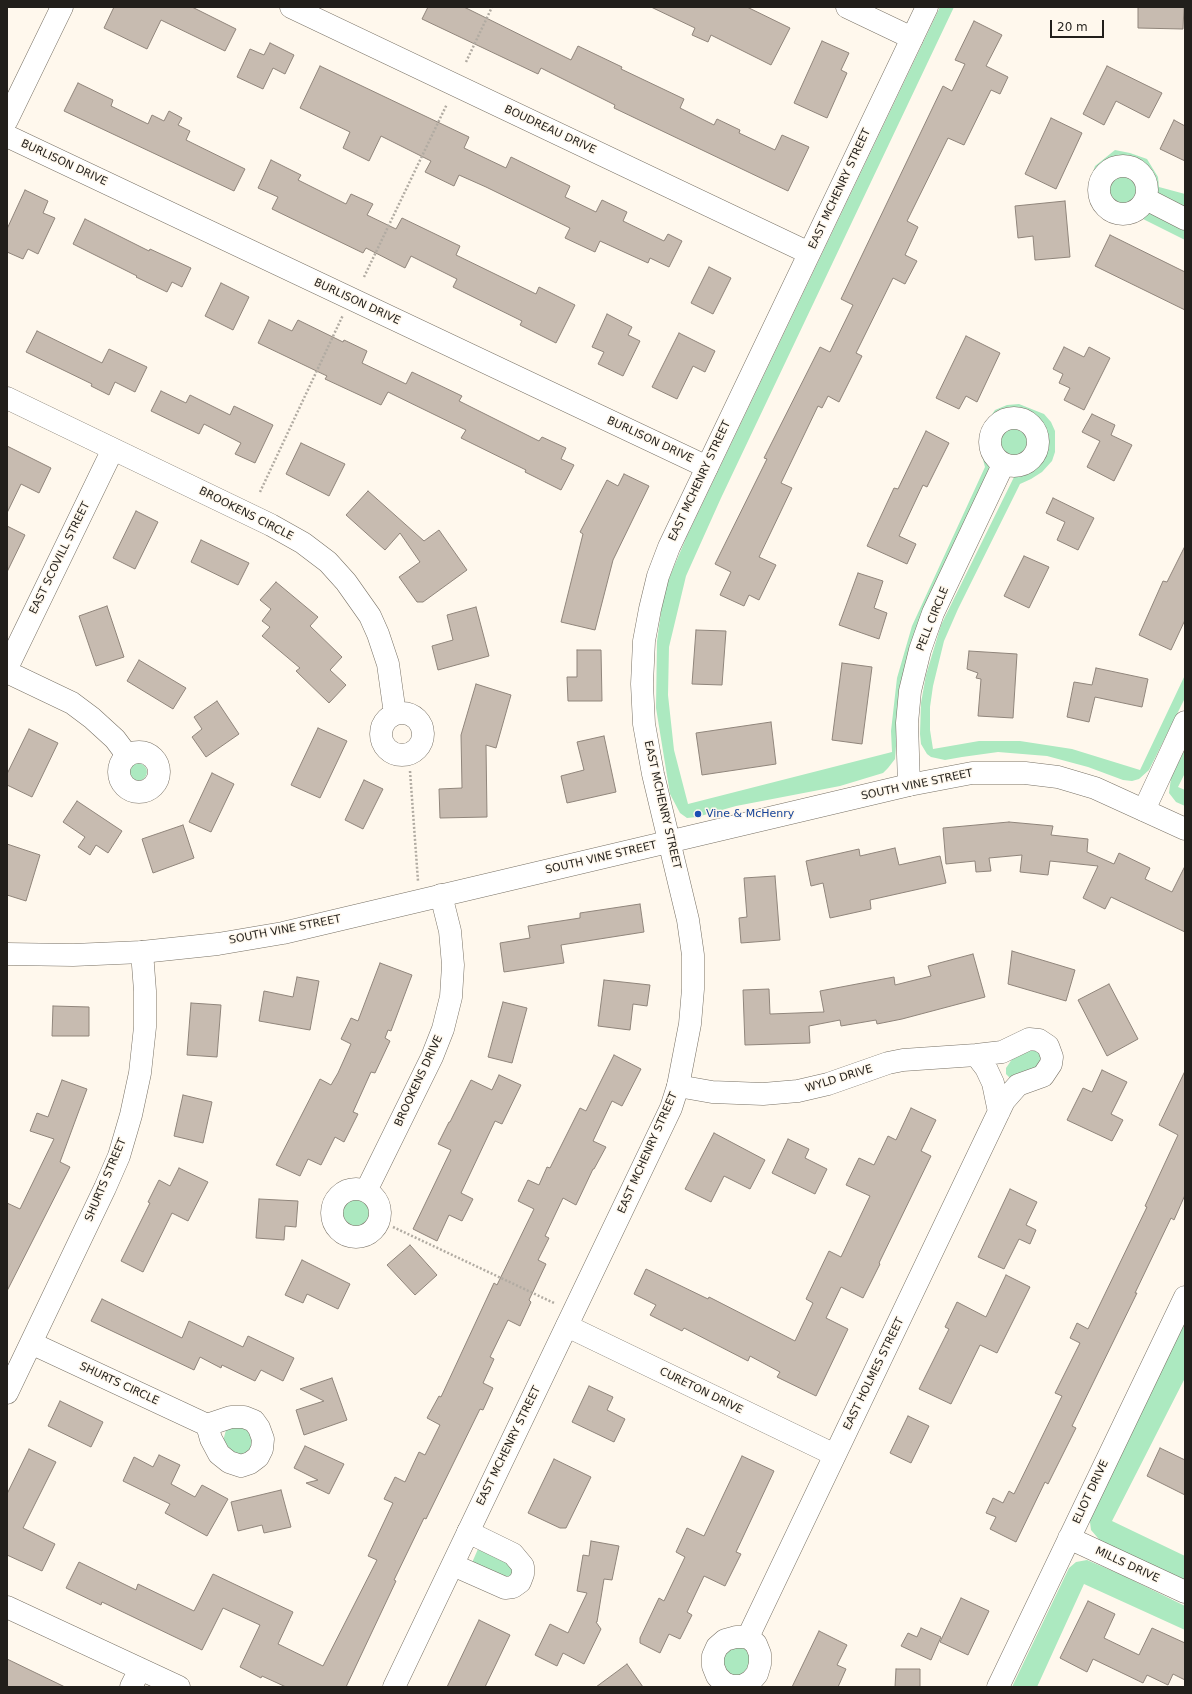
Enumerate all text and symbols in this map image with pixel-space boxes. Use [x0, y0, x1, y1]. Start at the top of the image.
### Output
scale bar [1052, 12, 1106, 38]
text: 20 m [1057, 20, 1088, 34]
street label: BOUDREAU DRIVE [502, 103, 598, 157]
street label: EAST MCHENRY STREET [806, 127, 874, 251]
street label: BURLISON DRIVE [19, 137, 109, 189]
street label: BURLISON DRIVE [312, 276, 402, 328]
street label: BURLISON DRIVE [605, 414, 695, 466]
street label: EAST MCHENRY STREET [666, 419, 734, 543]
street label: BROOKENS CIRCLE [197, 484, 295, 544]
street label: EAST SCOVILL STREET [27, 500, 93, 616]
street label: PELL CIRCLE [914, 585, 952, 653]
street label: EAST MCHENRY STREET [641, 739, 683, 871]
street label: SOUTH VINE STREET [860, 767, 974, 803]
place label: Vine & McHenry [706, 807, 794, 821]
marker: Vine & McHenry [693, 809, 703, 819]
street label: SOUTH VINE STREET [544, 839, 658, 877]
street label: SOUTH VINE STREET [228, 913, 342, 947]
street label: BROOKENS DRIVE [392, 1033, 446, 1129]
street label: WYLD DRIVE [804, 1063, 874, 1095]
street label: EAST MCHENRY STREET [615, 1090, 681, 1216]
street label: SHURTS STREET [82, 1136, 130, 1224]
street label: EAST HOLMES STREET [841, 1316, 907, 1432]
street label: SHURTS CIRCLE [77, 1360, 161, 1408]
street label: CURETON DRIVE [657, 1365, 745, 1417]
street label: EAST MCHENRY STREET [474, 1384, 544, 1508]
street label: ELIOT DRIVE [1070, 1458, 1112, 1526]
street label: MILLS DRIVE [1093, 1544, 1161, 1586]

